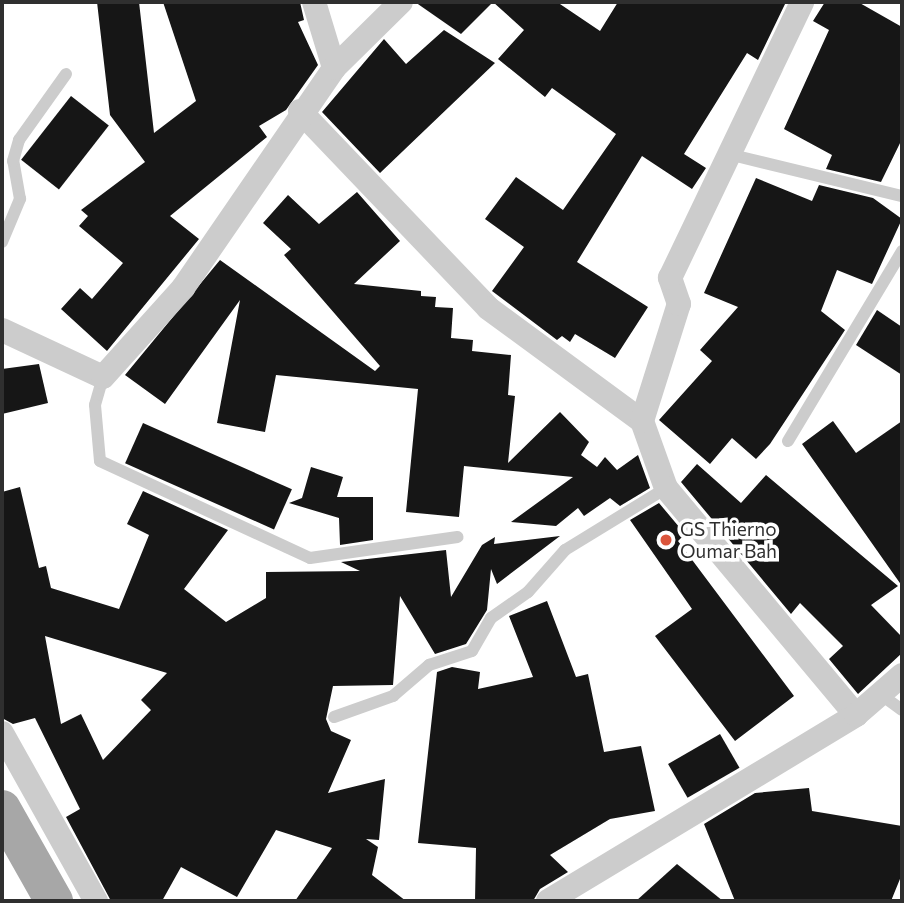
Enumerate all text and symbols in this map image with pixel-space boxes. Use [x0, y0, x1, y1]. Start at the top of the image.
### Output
place label: GS Thierno Oumar Bah [680, 518, 777, 562]
marker: GS Thierno Oumar Bah [658, 532, 674, 548]

